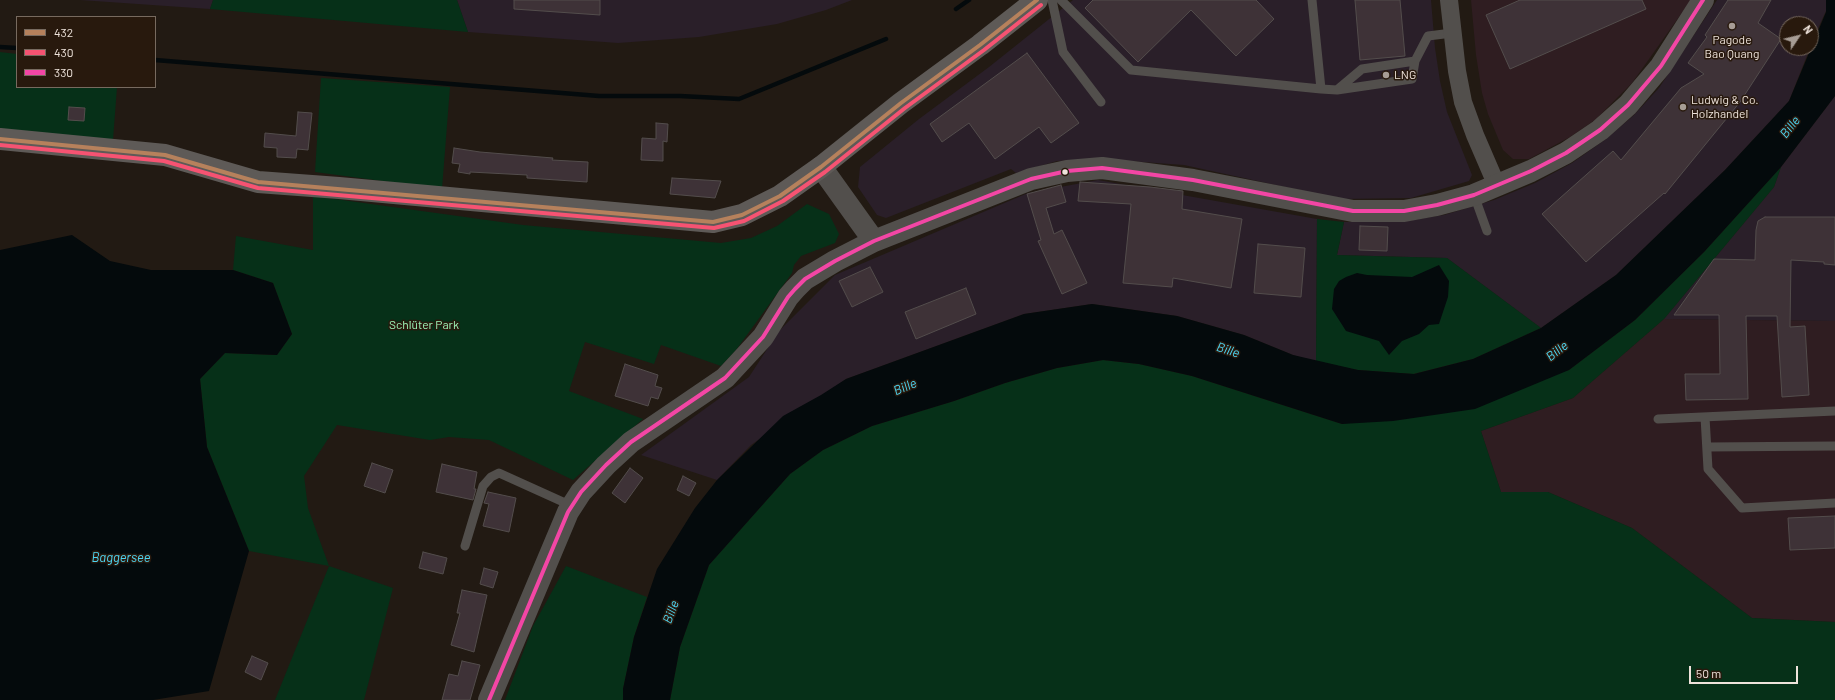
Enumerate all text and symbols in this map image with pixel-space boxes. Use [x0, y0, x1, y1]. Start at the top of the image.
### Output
legend [16, 16, 156, 88]
north arrow [1779, 16, 1819, 56]
marker: Pagode Bao Quang [1727, 21, 1737, 31]
text: N [1801, 23, 1816, 36]
text: 432 [54, 25, 73, 39]
place label: Pagode Bao Quang [1705, 33, 1759, 61]
text: 430 [54, 45, 74, 59]
text: 330 [54, 65, 73, 79]
place label: LNG [1394, 68, 1416, 82]
marker: LNG [1381, 70, 1391, 80]
place label: Ludwig & Co. Holzhandel [1691, 93, 1759, 121]
marker: Ludwig & Co. Holzhandel [1678, 102, 1688, 112]
water label: Bille [1776, 113, 1804, 141]
unlabelled marker [1060, 167, 1070, 177]
park label: Schlüter Park [389, 318, 459, 332]
water label: Bille [1543, 338, 1571, 364]
water label: Bille [1214, 339, 1242, 361]
water label: Bille [891, 375, 919, 399]
water label: Baggersee [92, 550, 150, 566]
water label: Bille [659, 598, 683, 626]
scale bar [1691, 658, 1800, 684]
text: 50 m [1696, 666, 1721, 680]

